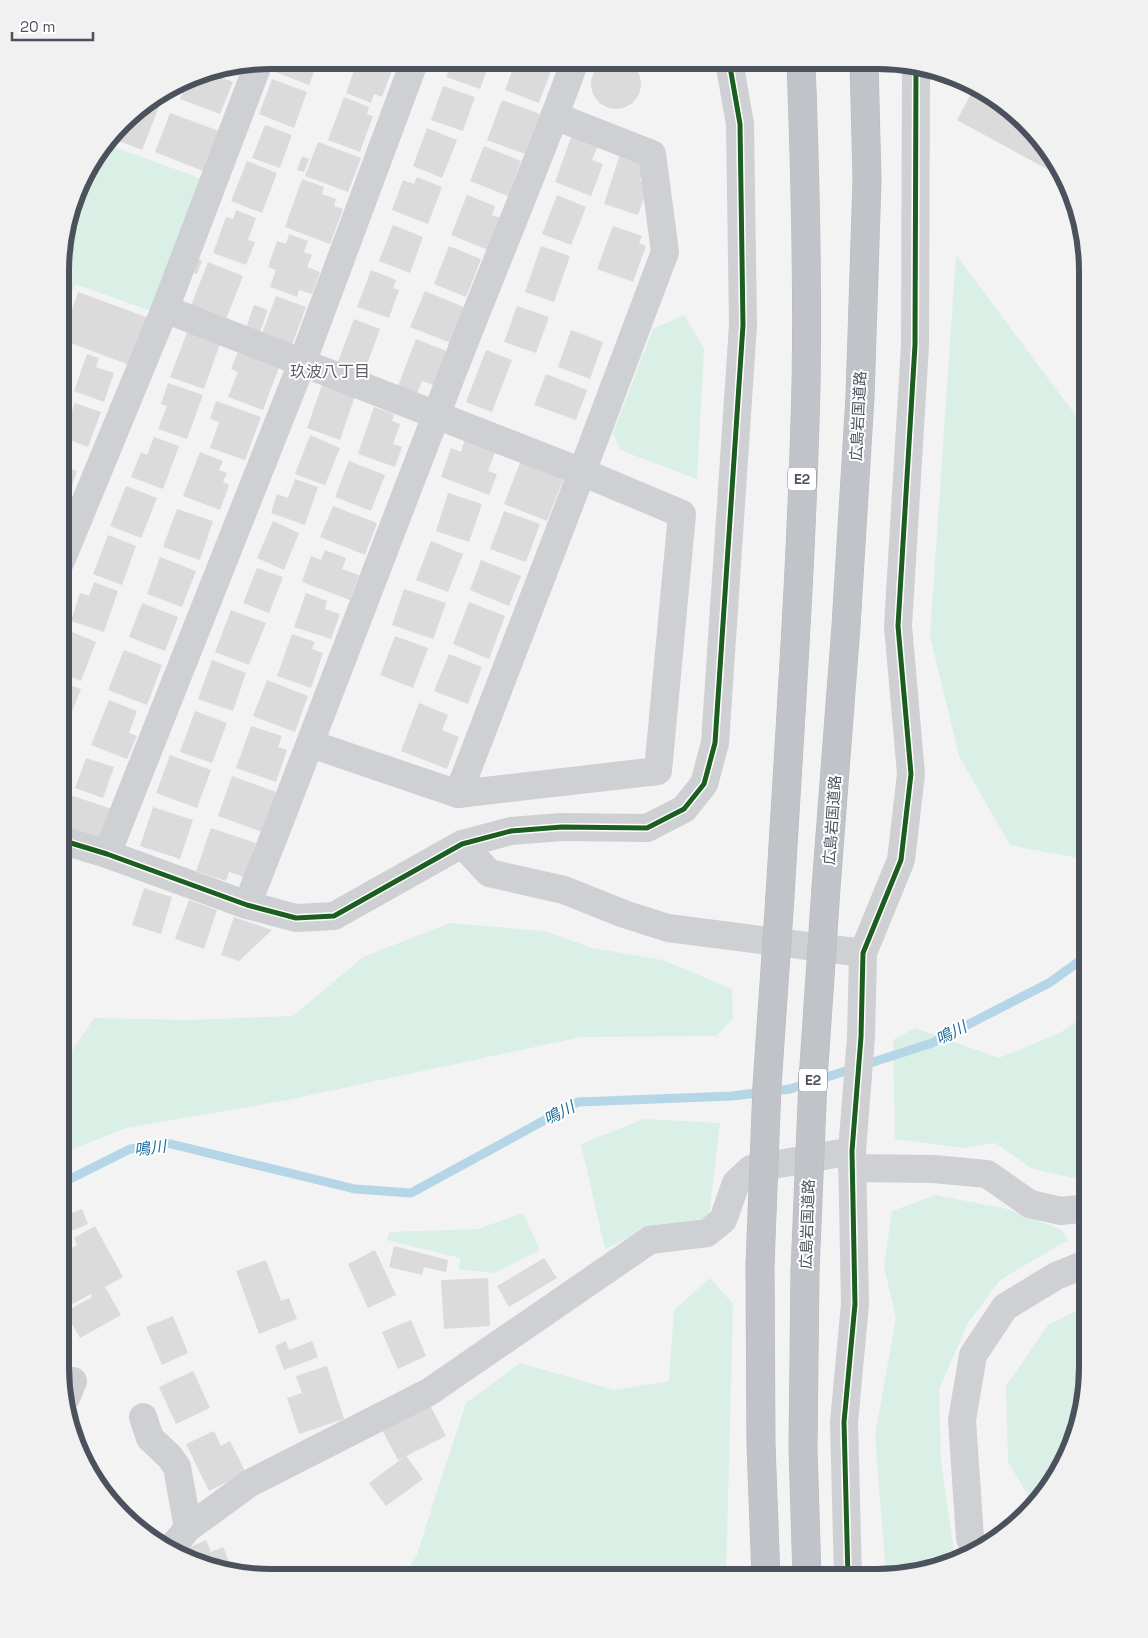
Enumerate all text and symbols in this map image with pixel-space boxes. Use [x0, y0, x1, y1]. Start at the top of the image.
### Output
scale bar [12, 10, 94, 42]
text: 20 m [20, 17, 55, 36]
district label: 玖波八丁目 [290, 361, 370, 382]
street label: 広島岩国道路 [846, 371, 870, 461]
road number: E2 [788, 468, 816, 490]
street label: 広島岩国道路 [819, 774, 845, 866]
water label: 鳴川 [932, 1015, 972, 1050]
road number: E2 [799, 1068, 827, 1092]
water label: 鳴川 [540, 1095, 580, 1130]
water label: 鳴川 [133, 1135, 169, 1160]
street label: 広島岩国道路 [796, 1179, 818, 1269]

